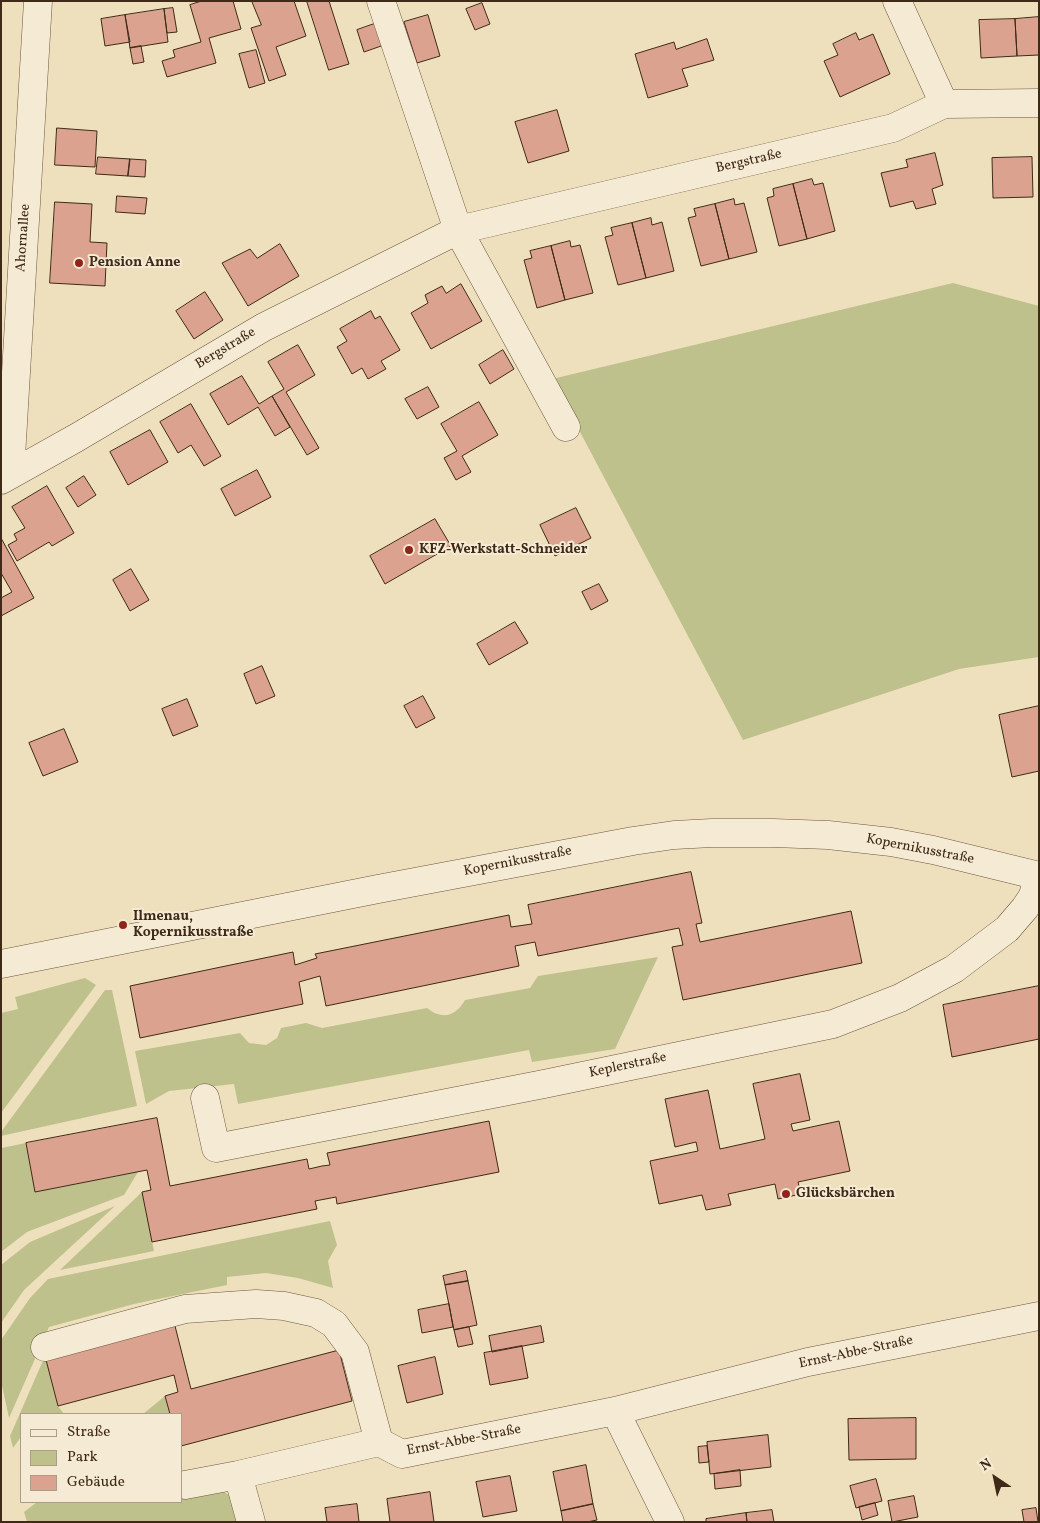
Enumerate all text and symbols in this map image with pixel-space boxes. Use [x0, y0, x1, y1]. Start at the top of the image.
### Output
street label: Bergstraße [714, 146, 784, 178]
street label: Ahornallee [13, 203, 35, 273]
place label: Pension Anne [89, 255, 180, 271]
marker: Pension Anne [73, 257, 85, 269]
street label: Bergstraße [193, 325, 259, 373]
place label: KFZ-Werkstatt-Schneider [419, 542, 587, 558]
marker: KFZ-Werkstatt-Schneider [403, 544, 415, 556]
street label: Kopernikusstraße [865, 831, 975, 869]
street label: Kopernikusstraße [463, 843, 573, 881]
place label: Ilmenau, Kopernikusstraße [133, 909, 253, 942]
marker: Ilmenau, Kopernikusstraße [117, 919, 129, 931]
street label: Keplerstraße [588, 1050, 668, 1082]
place label: Glücksbärchen [796, 1186, 895, 1202]
marker: Glücksbärchen [780, 1188, 792, 1200]
street label: Ernst-Abbe-Straße [797, 1333, 915, 1373]
legend [20, 1413, 182, 1503]
text: Straße [67, 1422, 110, 1443]
street label: Ernst-Abbe-Straße [405, 1422, 523, 1460]
text: Park [67, 1447, 98, 1468]
north arrow [970, 1453, 1020, 1503]
text: N [977, 1454, 996, 1476]
text: Gebäude [67, 1472, 125, 1493]

